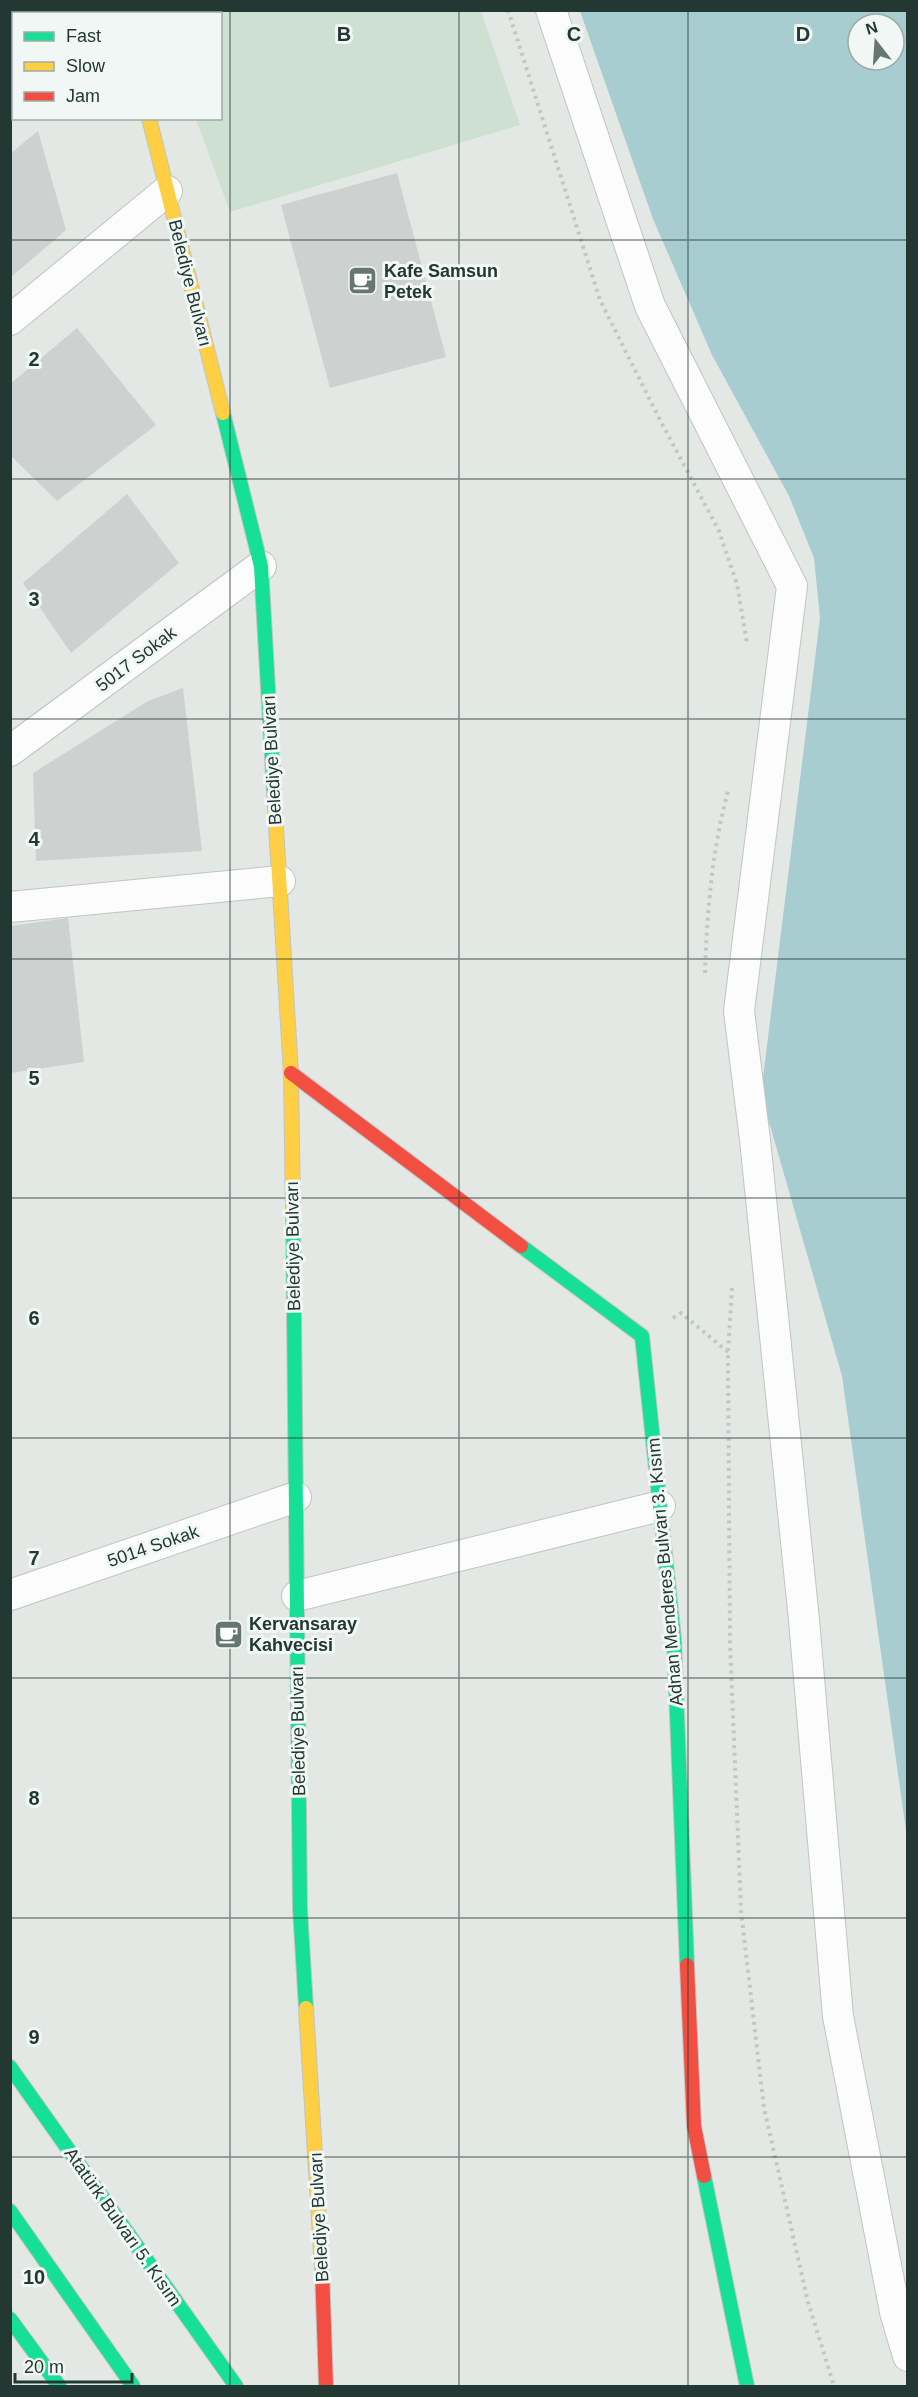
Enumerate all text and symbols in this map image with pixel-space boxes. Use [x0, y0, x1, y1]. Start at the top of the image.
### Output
legend [12, 12, 222, 120]
north arrow [846, 12, 906, 72]
text: N [864, 18, 880, 38]
text: B [337, 23, 351, 45]
text: C [567, 23, 581, 45]
text: D [796, 23, 810, 45]
text: Fast [66, 26, 101, 46]
text: Slow [66, 56, 106, 76]
text: Jam [66, 86, 100, 106]
street label: Belediye Bulvarı [165, 217, 215, 349]
place label: Kafe Samsun Petek [384, 261, 498, 302]
cafe icon: Kafe Samsun Petek [347, 265, 379, 297]
text: 2 [28, 348, 40, 370]
text: 3 [28, 588, 40, 610]
street label: 5017 Sokak [92, 622, 181, 696]
street label: Belediye Bulvarı [259, 695, 285, 825]
text: 4 [28, 828, 40, 850]
text: 5 [28, 1067, 40, 1089]
street label: Belediye Bulvarı [282, 1181, 304, 1311]
text: 6 [28, 1307, 40, 1329]
street label: Adnan Menderes Bulvarı 3. Kısım [643, 1437, 687, 1707]
street label: 5014 Sokak [105, 1521, 202, 1571]
text: 7 [28, 1547, 40, 1569]
place label: Kervansaray Kahvecisi [249, 1614, 357, 1655]
cafe icon: Kervansaray Kahvecisi [212, 1618, 244, 1650]
street label: Belediye Bulvarı [287, 1666, 309, 1796]
text: 8 [28, 1787, 40, 1809]
text: 9 [28, 2026, 40, 2048]
street label: Atatürk Bulvarı 5. Kısım [61, 2144, 185, 2310]
street label: Belediye Bulvarı [306, 2152, 332, 2282]
text: 10 [23, 2266, 45, 2288]
scale bar [15, 2346, 132, 2384]
text: 20 m [24, 2357, 64, 2377]

